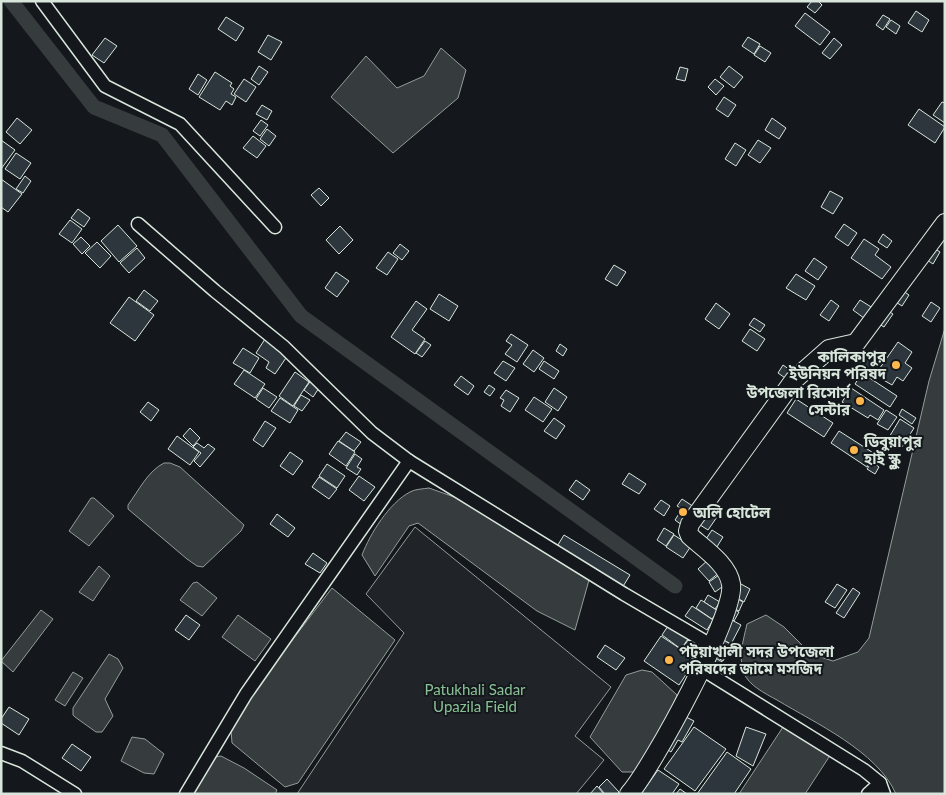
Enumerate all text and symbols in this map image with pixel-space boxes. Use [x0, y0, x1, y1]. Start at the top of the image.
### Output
place label: কালিকাপুর ইউনিয়ন পরিষদ [788, 347, 887, 382]
marker: কালিকাপুর ইউনিয়ন পরিষদ [890, 359, 902, 371]
place label: উপজেলা রিসোর্স সেন্টার [745, 383, 851, 418]
marker: উপজেলা রিসোর্স সেন্টার [854, 395, 866, 407]
place label: ডিবুয়াপুর হাই স্কুল [863, 432, 923, 470]
marker: ডিবুয়াপুর হাই স্কুল [848, 444, 860, 456]
place label: অলি হোটেল [692, 503, 771, 521]
marker: অলি হোটেল [677, 506, 689, 518]
place label: পটুয়াখালী সদর উপজেলা পরিষদের জামে মসজিদ [679, 642, 835, 677]
marker: পটুয়াখালী সদর উপজেলা পরিষদের জামে মসজিদ [663, 654, 675, 666]
park label: Patukhali Sadar Upazila Field [424, 680, 526, 715]

